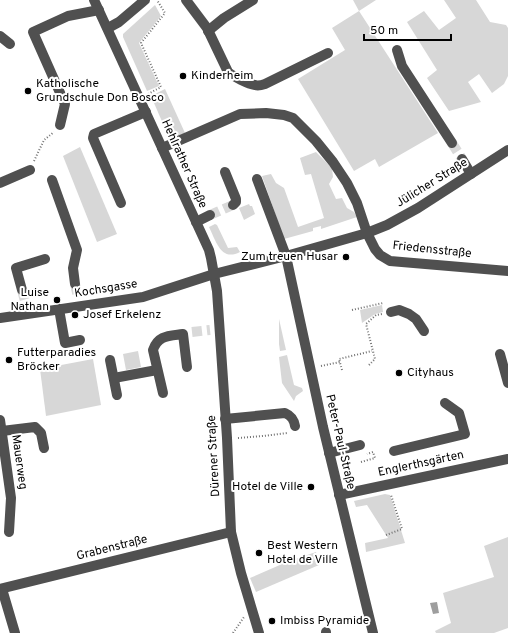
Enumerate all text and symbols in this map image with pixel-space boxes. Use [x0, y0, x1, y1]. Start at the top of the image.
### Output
scale bar [364, 16, 451, 42]
text: 50 m [370, 23, 398, 39]
place label: Kinderheim [191, 68, 253, 84]
marker: Kinderheim [178, 71, 188, 81]
place label: Katholische Grundschule Don Bosco [36, 76, 164, 106]
marker: Katholische Grundschule Don Bosco [23, 86, 33, 96]
street label: Hehlrather Straße [157, 117, 211, 211]
street label: Jülicher Straße [393, 155, 471, 211]
street label: Friedensstraße [392, 238, 472, 262]
place label: Zum treuen Husar [241, 249, 338, 265]
marker: Zum treuen Husar [341, 252, 351, 262]
street label: Kochsgasse [73, 276, 139, 302]
place label: Luise Nathan [10, 285, 49, 315]
marker: Luise Nathan [52, 295, 62, 305]
place label: Josef Erkelenz [83, 307, 161, 323]
marker: Josef Erkelenz [70, 310, 80, 320]
place label: Futterparadies Bröcker [17, 345, 96, 375]
marker: Futterparadies Bröcker [4, 355, 14, 365]
place label: Cityhaus [407, 365, 454, 381]
marker: Cityhaus [394, 368, 404, 378]
street label: Peter-Paul-Straße [321, 393, 359, 491]
street label: Dürener Straße [204, 415, 224, 497]
street label: Mauerweg [7, 433, 31, 491]
street label: Englerthsgärten [376, 447, 466, 481]
place label: Hotel de Ville [232, 479, 303, 495]
marker: Hotel de Ville [306, 482, 316, 492]
street label: Grabenstraße [75, 531, 149, 565]
place label: Best Western Hotel de Ville [267, 538, 338, 568]
marker: Best Western Hotel de Ville [254, 548, 264, 558]
place label: Imbiss Pyramide [280, 613, 369, 629]
marker: Imbiss Pyramide [267, 616, 277, 626]

